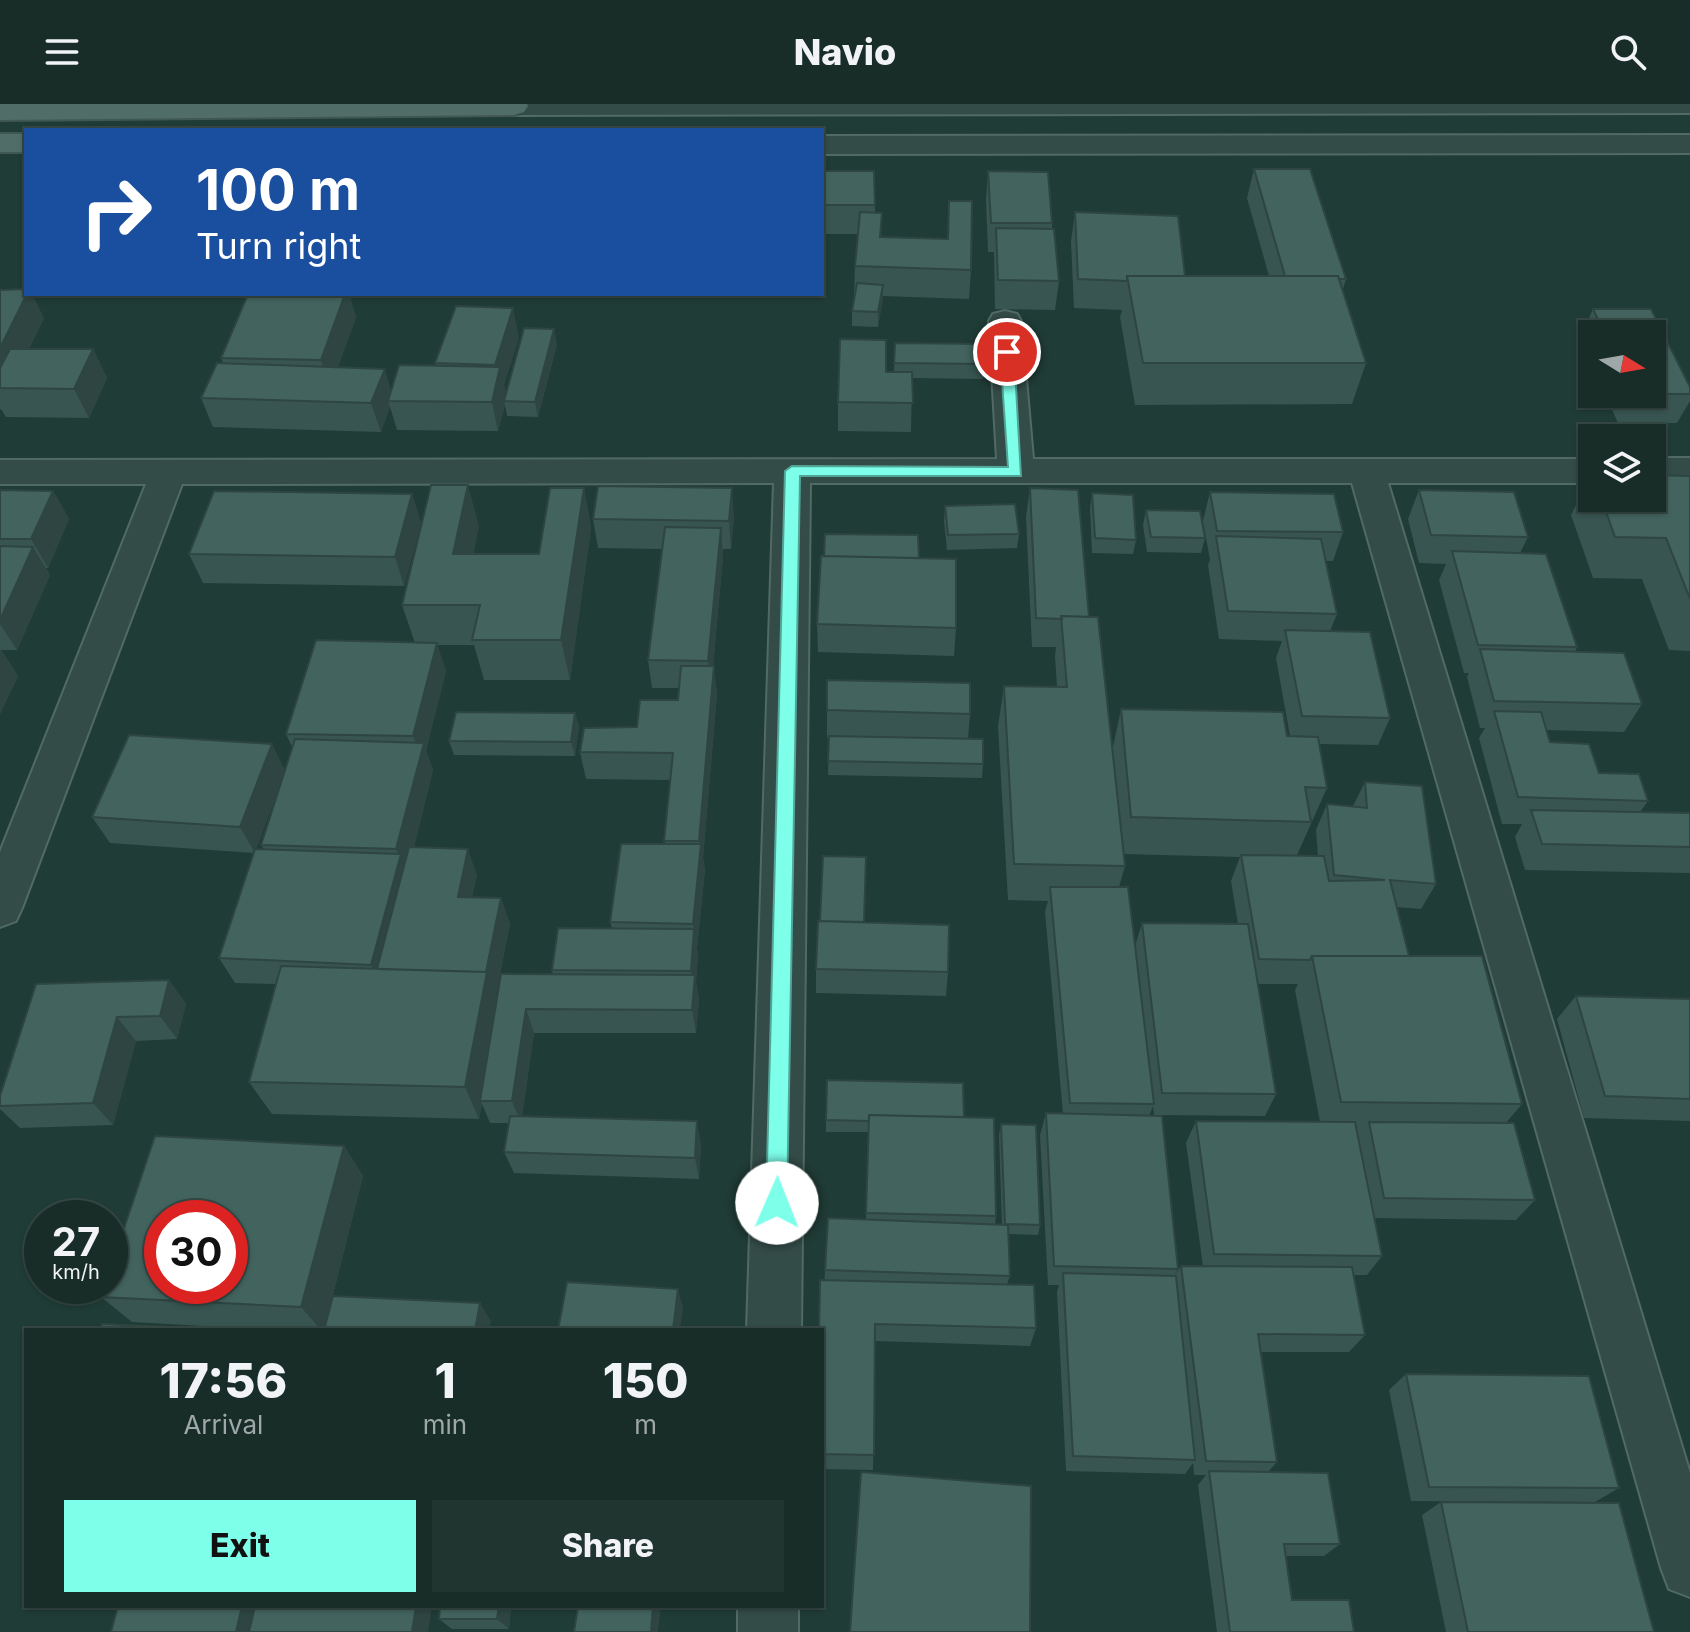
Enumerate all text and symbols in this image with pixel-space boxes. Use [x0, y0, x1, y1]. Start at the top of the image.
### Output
icon: menu [40, 30, 84, 74]
text: Navio [794, 30, 896, 74]
icon: search [1606, 30, 1650, 74]
text: 100 m [196, 156, 360, 224]
icon: right [64, 160, 168, 264]
text: Turn right [196, 224, 361, 268]
pin [973, 318, 1041, 386]
north arrow [1578, 320, 1666, 408]
map controls [1578, 320, 1666, 512]
icon: arrive [985, 330, 1029, 374]
button: layers [1578, 424, 1666, 512]
position arrow [735, 1161, 819, 1245]
speed limit sign: 30 [144, 1200, 248, 1304]
text: 27 [52, 1217, 100, 1266]
text: km/h [52, 1260, 100, 1284]
text: 17:56 [160, 1351, 287, 1410]
text: 1 [434, 1351, 456, 1410]
text: 150 [603, 1351, 688, 1410]
text: Arrival [183, 1409, 263, 1440]
text: min [423, 1409, 467, 1440]
text: m [634, 1409, 657, 1440]
button: Exit [64, 1500, 416, 1592]
button: Share [432, 1500, 784, 1592]

